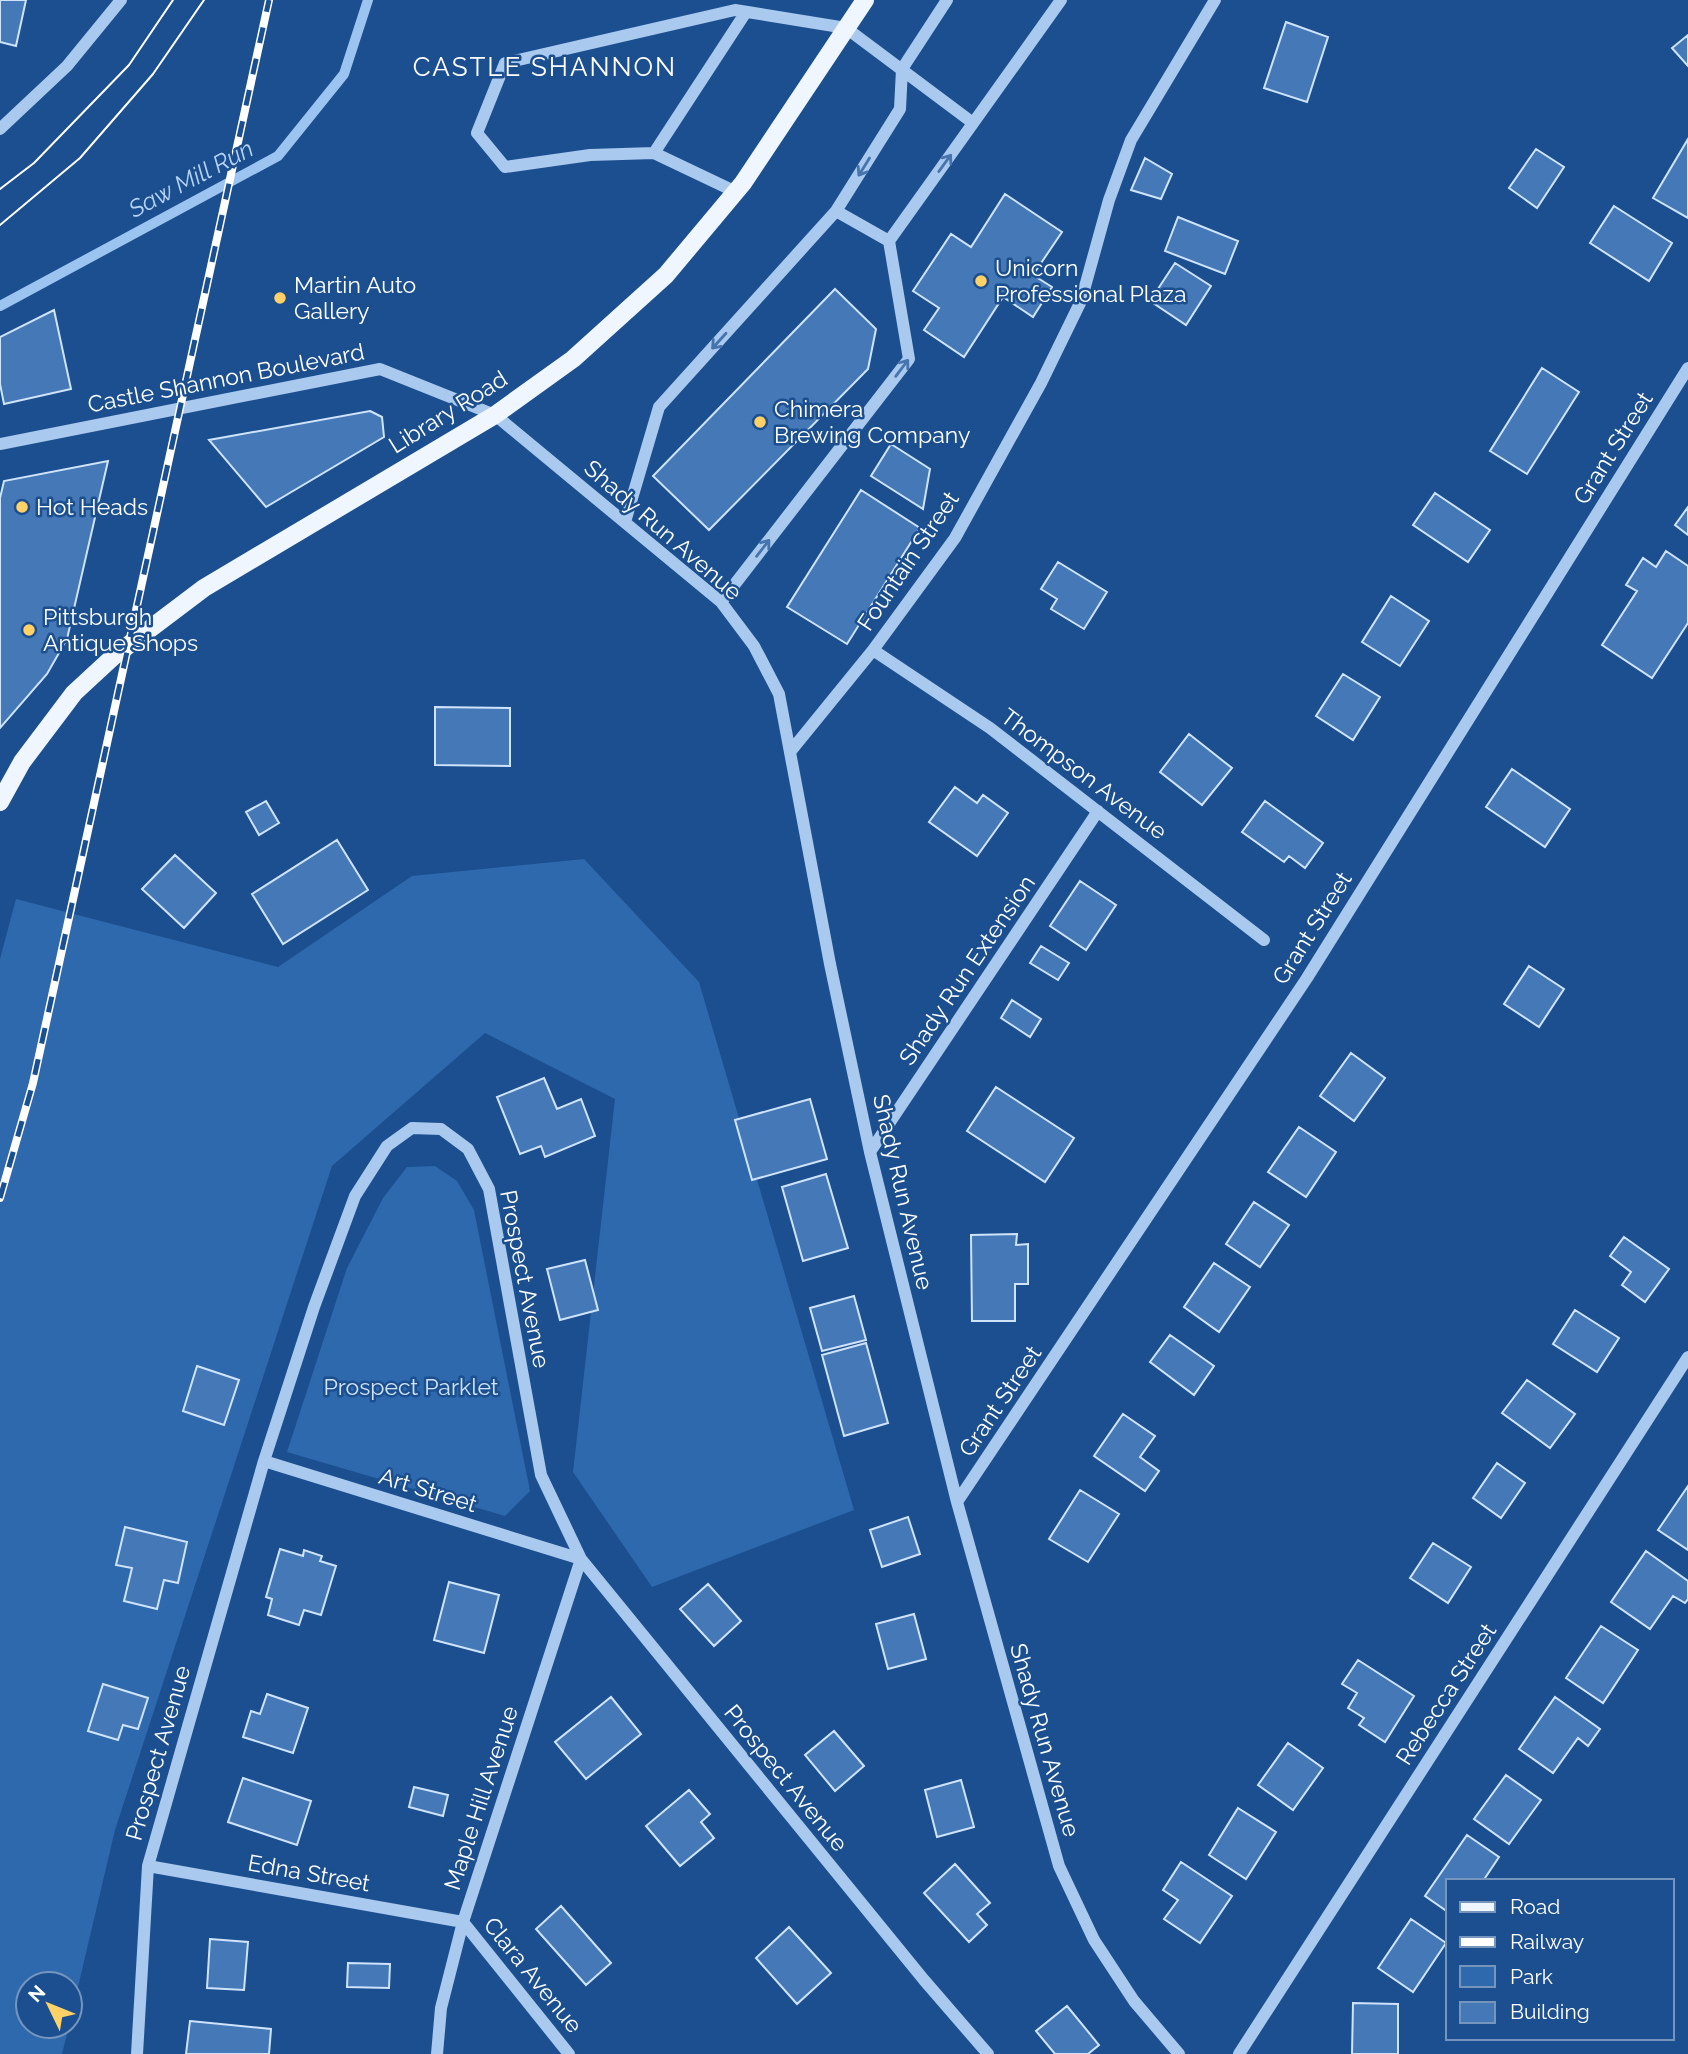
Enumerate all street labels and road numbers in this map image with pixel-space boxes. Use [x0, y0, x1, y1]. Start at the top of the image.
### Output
street label: Castle Shannon Boulevard [85, 337, 366, 418]
street label: Library Road [384, 365, 512, 459]
street label: Grant Street [1567, 386, 1658, 509]
street label: Shady Run Avenue [579, 454, 748, 605]
street label: Fountain Street [851, 486, 964, 635]
street label: Thompson Avenue [996, 702, 1172, 845]
street label: Grant Street [1266, 866, 1357, 989]
street label: Shady Run Extension [893, 870, 1040, 1070]
street label: Shady Run Avenue [868, 1092, 939, 1292]
street label: Prospect Avenue [495, 1188, 556, 1370]
street label: Grant Street [953, 1340, 1047, 1461]
street label: Art Street [376, 1462, 481, 1517]
street label: Rebecca Street [1390, 1618, 1501, 1769]
street label: Shady Run Avenue [1005, 1640, 1086, 1840]
street label: Prospect Avenue [120, 1662, 195, 1843]
street label: Prospect Avenue [719, 1699, 854, 1856]
street label: Maple Hill Avenue [438, 1702, 523, 1893]
street label: Edna Street [246, 1848, 373, 1897]
street label: Clara Avenue [479, 1911, 588, 2038]

